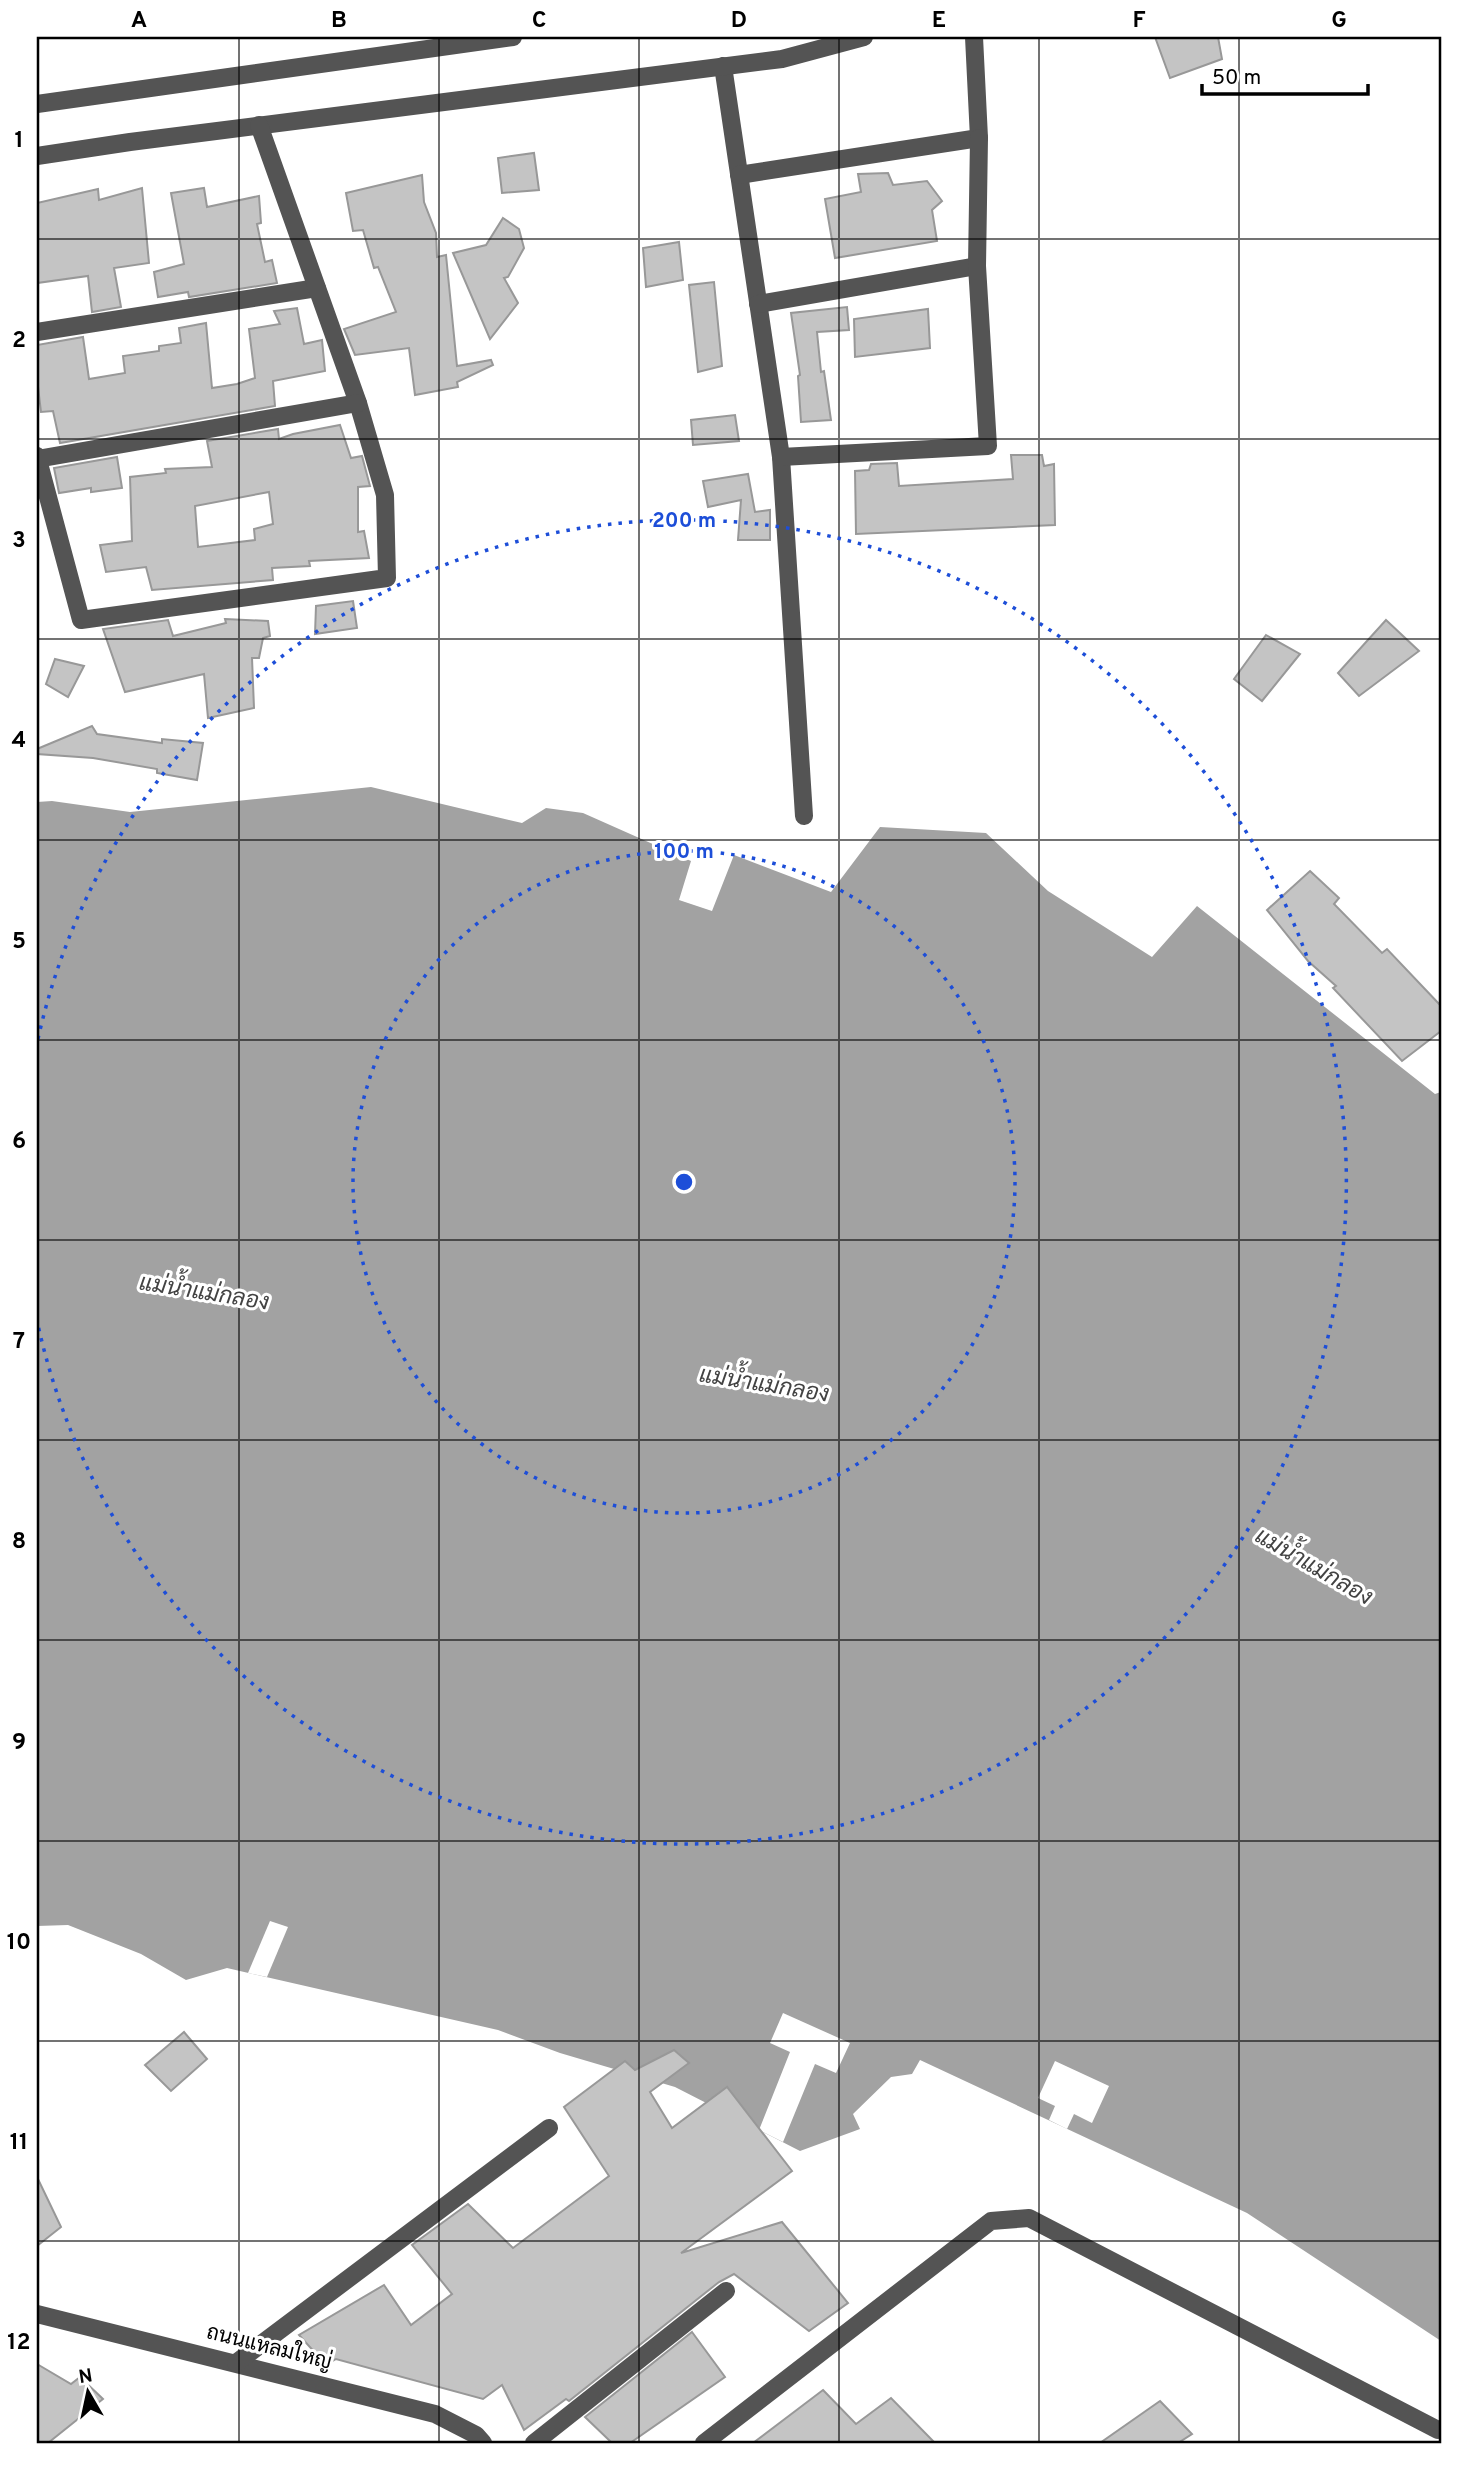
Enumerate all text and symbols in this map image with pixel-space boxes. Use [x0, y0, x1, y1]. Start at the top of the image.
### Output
text: A [131, 7, 147, 36]
text: B [331, 7, 347, 36]
text: C [532, 7, 546, 36]
text: D [731, 7, 747, 36]
text: E [932, 7, 946, 36]
text: F [1132, 7, 1146, 36]
text: G [1331, 7, 1347, 36]
scale bar [1202, 52, 1368, 96]
text: 50 m [1212, 65, 1261, 92]
text: 1 [14, 127, 24, 156]
text: 2 [12, 327, 26, 356]
text: 200 m [652, 508, 716, 535]
text: 3 [12, 527, 26, 556]
text: 4 [12, 727, 26, 756]
text: 100 m [654, 839, 714, 866]
text: 5 [12, 928, 26, 957]
text: 6 [12, 1128, 26, 1157]
centre of rings [672, 1170, 696, 1194]
water label: แม่น้ำแม่กลอง [137, 1262, 272, 1319]
text: 7 [13, 1328, 25, 1357]
water label: แม่น้ำแม่กลอง [697, 1354, 832, 1411]
water label: แม่น้ำแม่กลอง [1249, 1516, 1381, 1613]
text: 8 [12, 1528, 26, 1557]
text: 9 [12, 1729, 26, 1758]
text: 10 [7, 1929, 31, 1958]
text: 11 [10, 2129, 28, 2158]
street label: ถนนแหลมใหญ่ [203, 2318, 335, 2377]
text: 12 [7, 2329, 31, 2358]
north arrow [52, 2358, 122, 2428]
text: N [77, 2364, 94, 2390]

